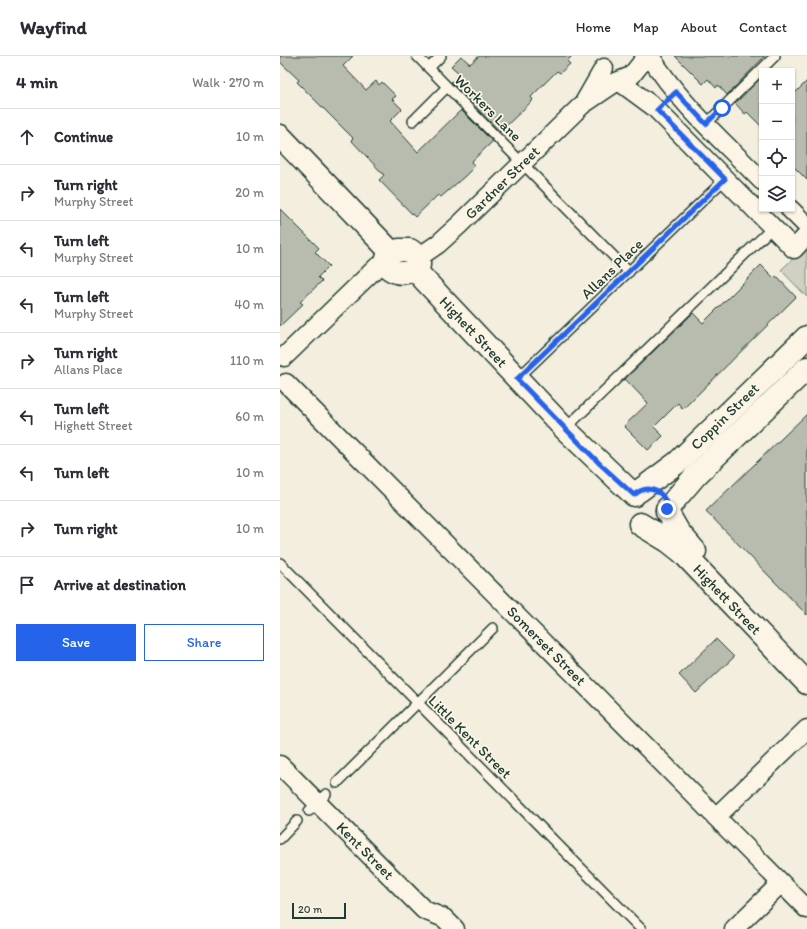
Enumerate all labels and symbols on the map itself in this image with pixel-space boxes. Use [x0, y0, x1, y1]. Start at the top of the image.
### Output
street label: Workers Lane [451, 71, 525, 145]
route start [713, 99, 731, 117]
street label: Gardner Street [461, 142, 544, 223]
street label: Allans Place [577, 235, 647, 303]
street label: Highett Street [436, 293, 511, 371]
street label: Coppin Street [687, 379, 763, 454]
route end [658, 500, 676, 518]
street label: Highett Street [689, 560, 765, 639]
street label: Somerset Street [503, 602, 590, 690]
street label: Little Kent Street [425, 692, 516, 783]
street label: Kent Street [333, 818, 398, 884]
scale bar [292, 901, 346, 920]

